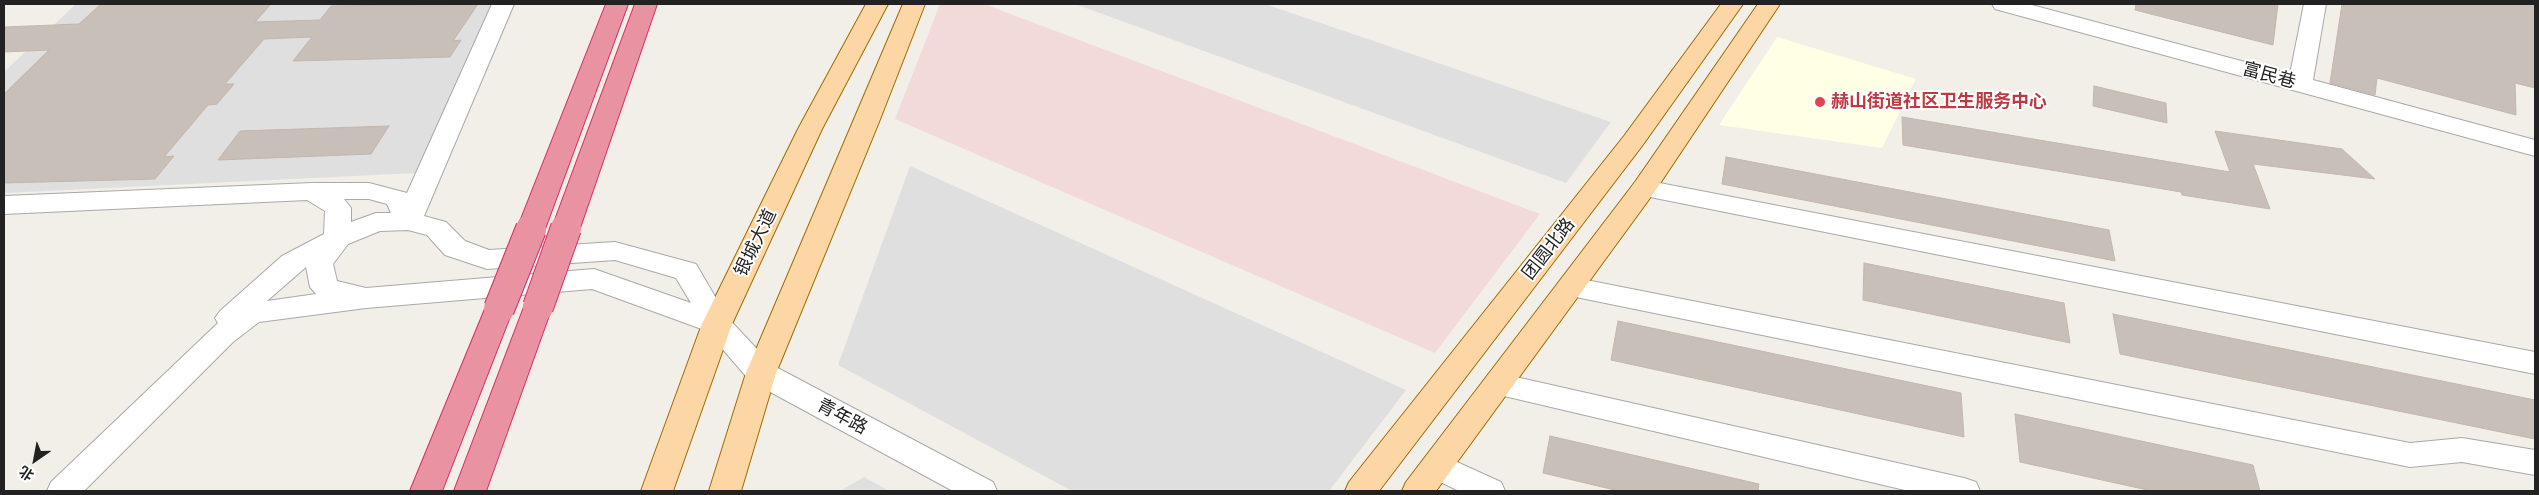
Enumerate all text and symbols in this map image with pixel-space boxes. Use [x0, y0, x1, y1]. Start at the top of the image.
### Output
street label: 富民巷 [2240, 59, 2298, 93]
place label: 赫山街道社区卫生服务中心 [1831, 91, 2047, 113]
marker: 赫山街道社区卫生服务中心 [1813, 95, 1827, 109]
street label: 银城大道 [731, 206, 781, 280]
street label: 团圆北路 [1518, 214, 1580, 284]
street label: 青年路 [813, 395, 871, 439]
north arrow [10, 435, 60, 485]
text: 北 [16, 462, 37, 484]

